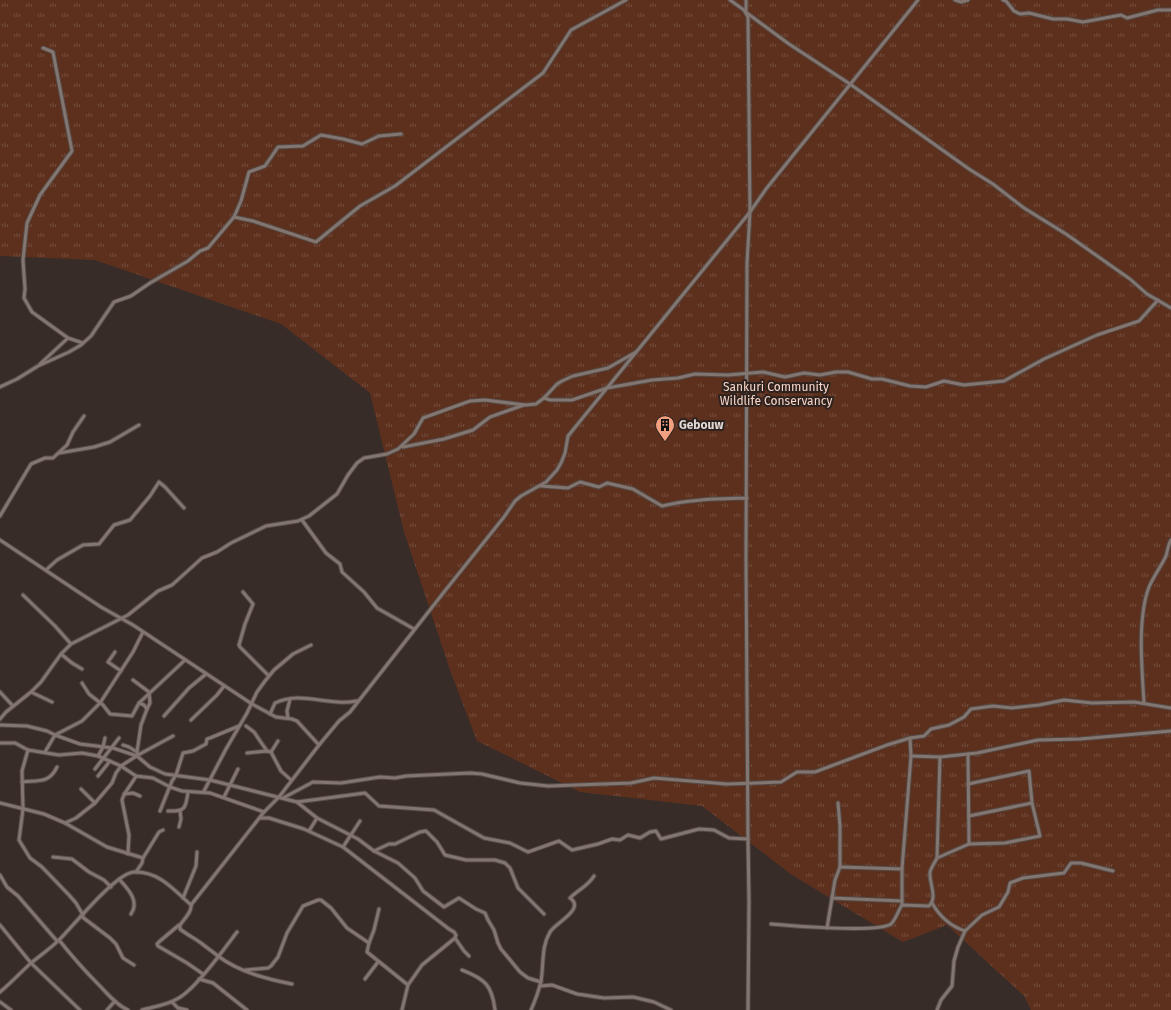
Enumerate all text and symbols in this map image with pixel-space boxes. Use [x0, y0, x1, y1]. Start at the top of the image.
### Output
park label: Sankuri Community Wildlife Conservancy [720, 380, 832, 408]
building icon: Gebouw [654, 414, 676, 442]
place label: Gebouw [679, 418, 723, 432]

